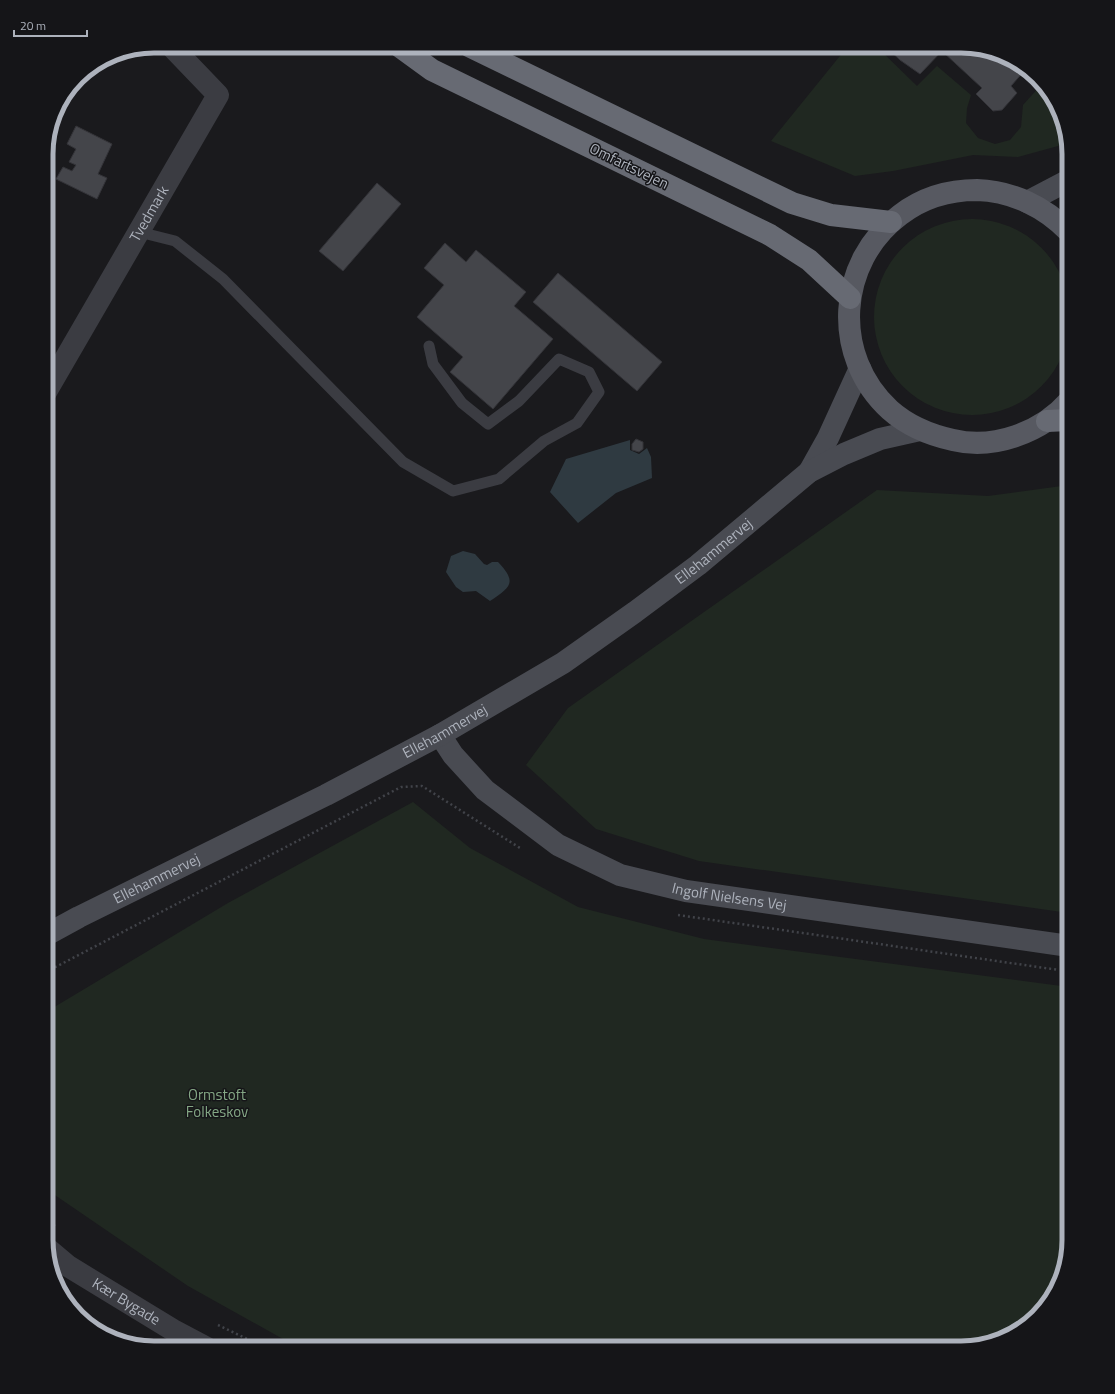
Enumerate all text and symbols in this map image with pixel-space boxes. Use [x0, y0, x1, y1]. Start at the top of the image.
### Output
scale bar [14, 12, 87, 38]
text: 20 m [20, 16, 46, 35]
street label: Omfartsvejen [586, 136, 673, 195]
street label: Tvedmark [123, 181, 174, 246]
street label: Ellehammervej [670, 512, 757, 590]
street label: Ellehammervej [398, 698, 491, 764]
street label: Ellehammervej [109, 847, 204, 909]
street label: Ingolf Nielsens Vej [669, 876, 788, 916]
park label: Ormstoft Folkeskov [186, 1083, 248, 1123]
street label: Kær Bygade [88, 1271, 165, 1331]

